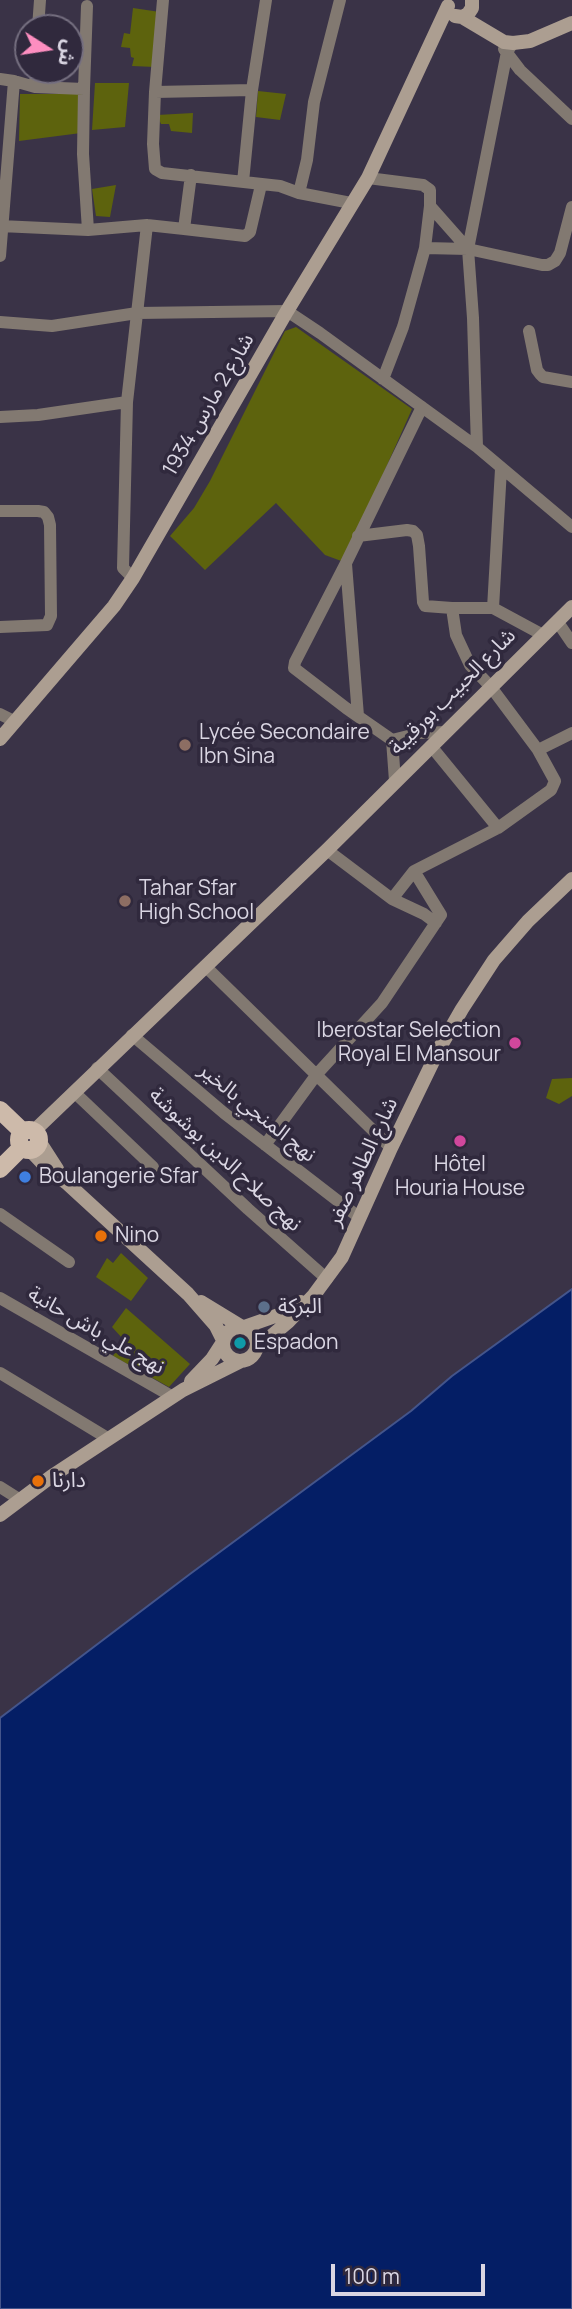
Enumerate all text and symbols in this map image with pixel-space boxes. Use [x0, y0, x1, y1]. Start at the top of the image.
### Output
north arrow [14, 14, 84, 84]
text: ش [52, 38, 83, 68]
street label: شارع 2 مارس 1934 [158, 329, 260, 481]
street label: شارع الحبيب بورقيبة [385, 624, 521, 760]
place label: Lycée Secondaire Ibn Sina [199, 720, 370, 770]
marker: Lycée Secondaire Ibn Sina [177, 737, 193, 753]
place label: Tahar Sfar High School [139, 876, 254, 926]
marker: Tahar Sfar High School [117, 893, 133, 909]
place label: Iberostar Selection Royal El Mansour [317, 1018, 501, 1068]
marker: Iberostar Selection Royal El Mansour [507, 1035, 523, 1051]
street label: نهج المنجي بالخير [193, 1058, 321, 1168]
street label: نهج صلاح الدين بوشوشة [144, 1083, 306, 1237]
street label: شارع الطاهر صفر [322, 1094, 404, 1230]
marker: Hôtel Houria House [452, 1133, 468, 1149]
place label: Hôtel Houria House [395, 1152, 525, 1202]
place label: Boulangerie Sfar [39, 1164, 199, 1190]
marker: Boulangerie Sfar [17, 1169, 33, 1185]
place label: Nino [115, 1223, 159, 1249]
marker: Nino [93, 1228, 109, 1244]
street label: نهج علي باش حانبة [23, 1282, 169, 1380]
place label: البركة [278, 1294, 322, 1320]
marker: البركة [256, 1299, 272, 1315]
place label: Espadon [254, 1330, 338, 1356]
marker: Espadon [232, 1335, 248, 1351]
place label: دارنا [52, 1468, 86, 1494]
marker: دارنا [30, 1473, 46, 1489]
scale bar [334, 2250, 488, 2294]
text: 100 m [344, 2262, 400, 2290]

